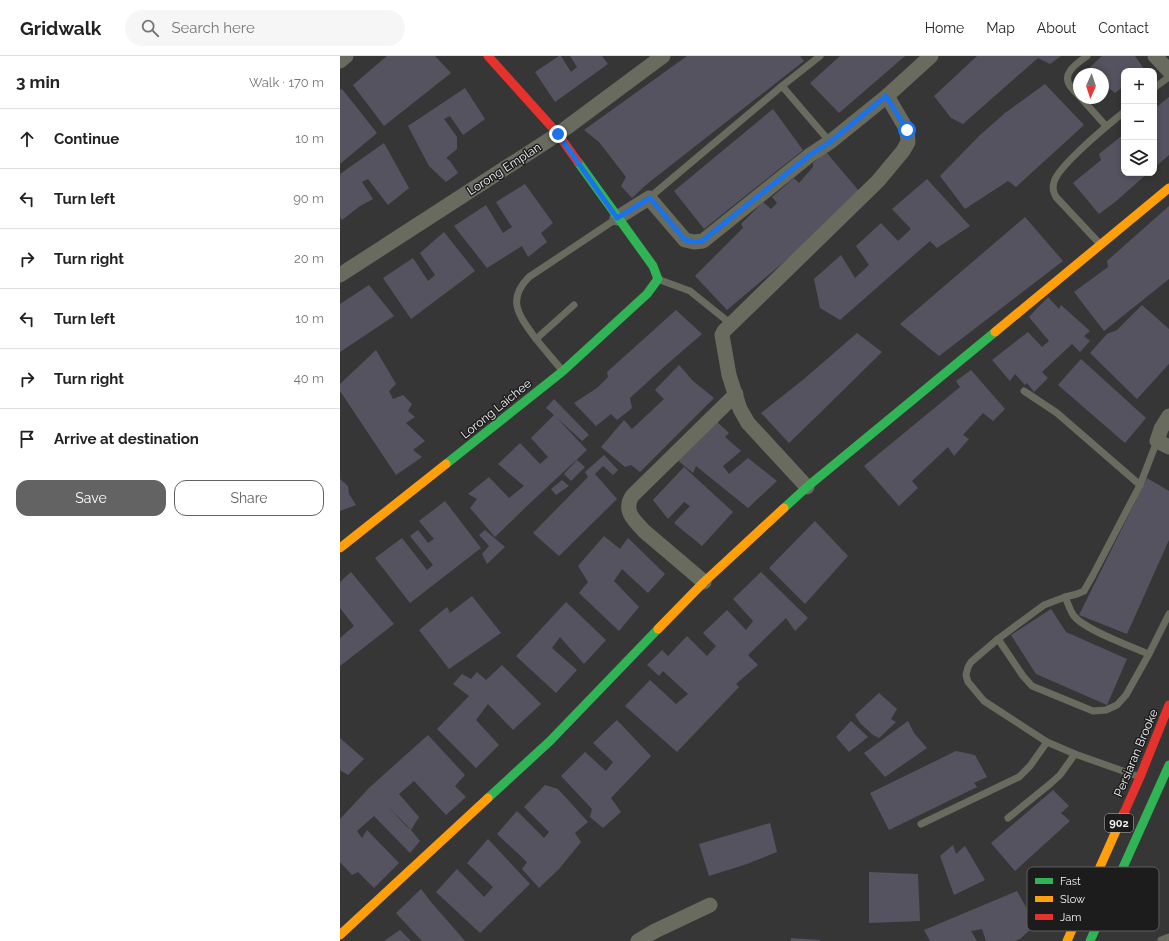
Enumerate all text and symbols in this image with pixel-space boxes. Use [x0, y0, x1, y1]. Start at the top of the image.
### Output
search box [125, 10, 405, 46]
text: Gridwalk [20, 17, 101, 39]
icon: search [139, 17, 161, 39]
text: Search here [171, 19, 255, 37]
text: Home [925, 20, 964, 36]
text: Map [986, 20, 1015, 36]
text: About [1037, 20, 1076, 36]
text: Contact [1098, 20, 1149, 36]
north arrow [1073, 68, 1109, 104]
map controls [1121, 68, 1157, 176]
button: + [1121, 68, 1157, 104]
text: 3 min [16, 72, 60, 92]
text: Walk · 170 m [249, 75, 324, 90]
button: − [1121, 104, 1157, 140]
route start [898, 121, 916, 139]
route end [549, 125, 567, 143]
icon: ahead [16, 128, 38, 150]
text: Continue [54, 130, 119, 148]
text: 10 m [295, 131, 324, 146]
street label: Lorong Emplan [464, 140, 544, 198]
button: layers [1121, 140, 1157, 176]
icon: left [16, 188, 38, 210]
text: Turn left [54, 190, 115, 208]
text: 90 m [293, 191, 324, 206]
icon: right [16, 248, 38, 270]
text: Turn right [54, 250, 124, 268]
text: 20 m [294, 251, 324, 266]
icon: left [16, 308, 38, 330]
text: Turn left [54, 310, 115, 328]
text: 10 m [295, 311, 324, 326]
icon: right [16, 368, 38, 390]
text: Turn right [54, 370, 124, 388]
text: 40 m [294, 371, 324, 386]
street label: Lorong Laichee [458, 376, 534, 442]
icon: arrive [16, 428, 38, 450]
text: Arrive at destination [54, 430, 199, 448]
button: Save [16, 480, 166, 516]
button: Share [174, 480, 324, 516]
street label: Persiaran Brooke [1111, 707, 1161, 799]
road number: 902 [1105, 814, 1133, 832]
legend [1027, 867, 1159, 931]
text: Fast [1060, 875, 1081, 888]
text: Slow [1060, 893, 1085, 906]
text: Jam [1060, 911, 1081, 924]

